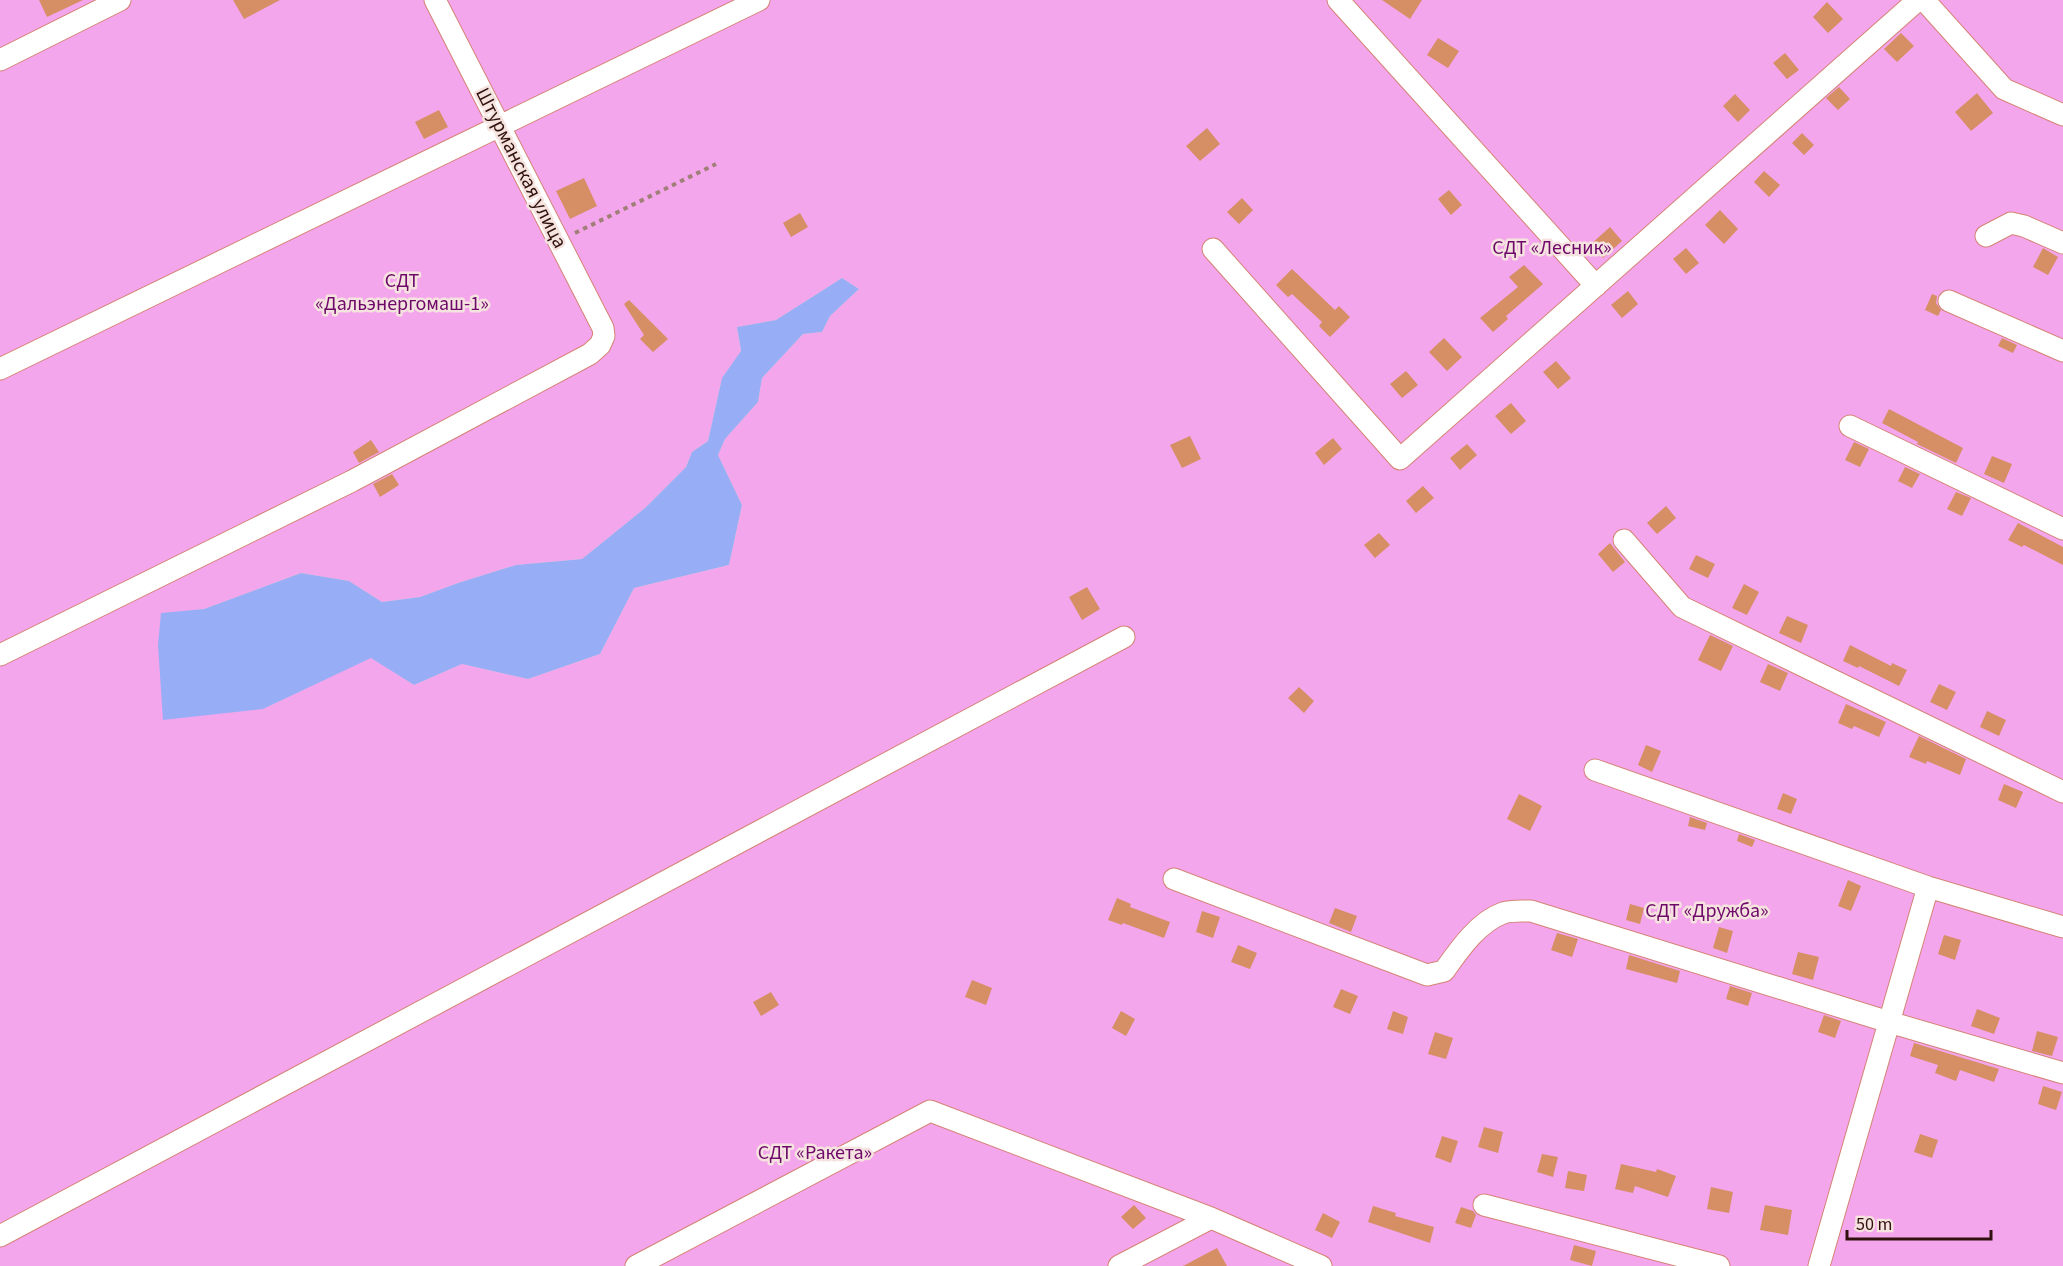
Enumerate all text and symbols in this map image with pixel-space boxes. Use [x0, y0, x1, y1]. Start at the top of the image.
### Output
street label: Штурманская улица [468, 83, 574, 253]
park label: СДТ «Лесник» [1492, 234, 1612, 262]
park label: СДТ «Дальэнергомаш-1» [315, 267, 489, 318]
park label: СДТ «Дружба» [1645, 897, 1769, 925]
park label: СДТ «Ракета» [758, 1139, 872, 1167]
scale bar [1847, 1203, 1991, 1241]
text: 50 m [1856, 1212, 1892, 1237]

